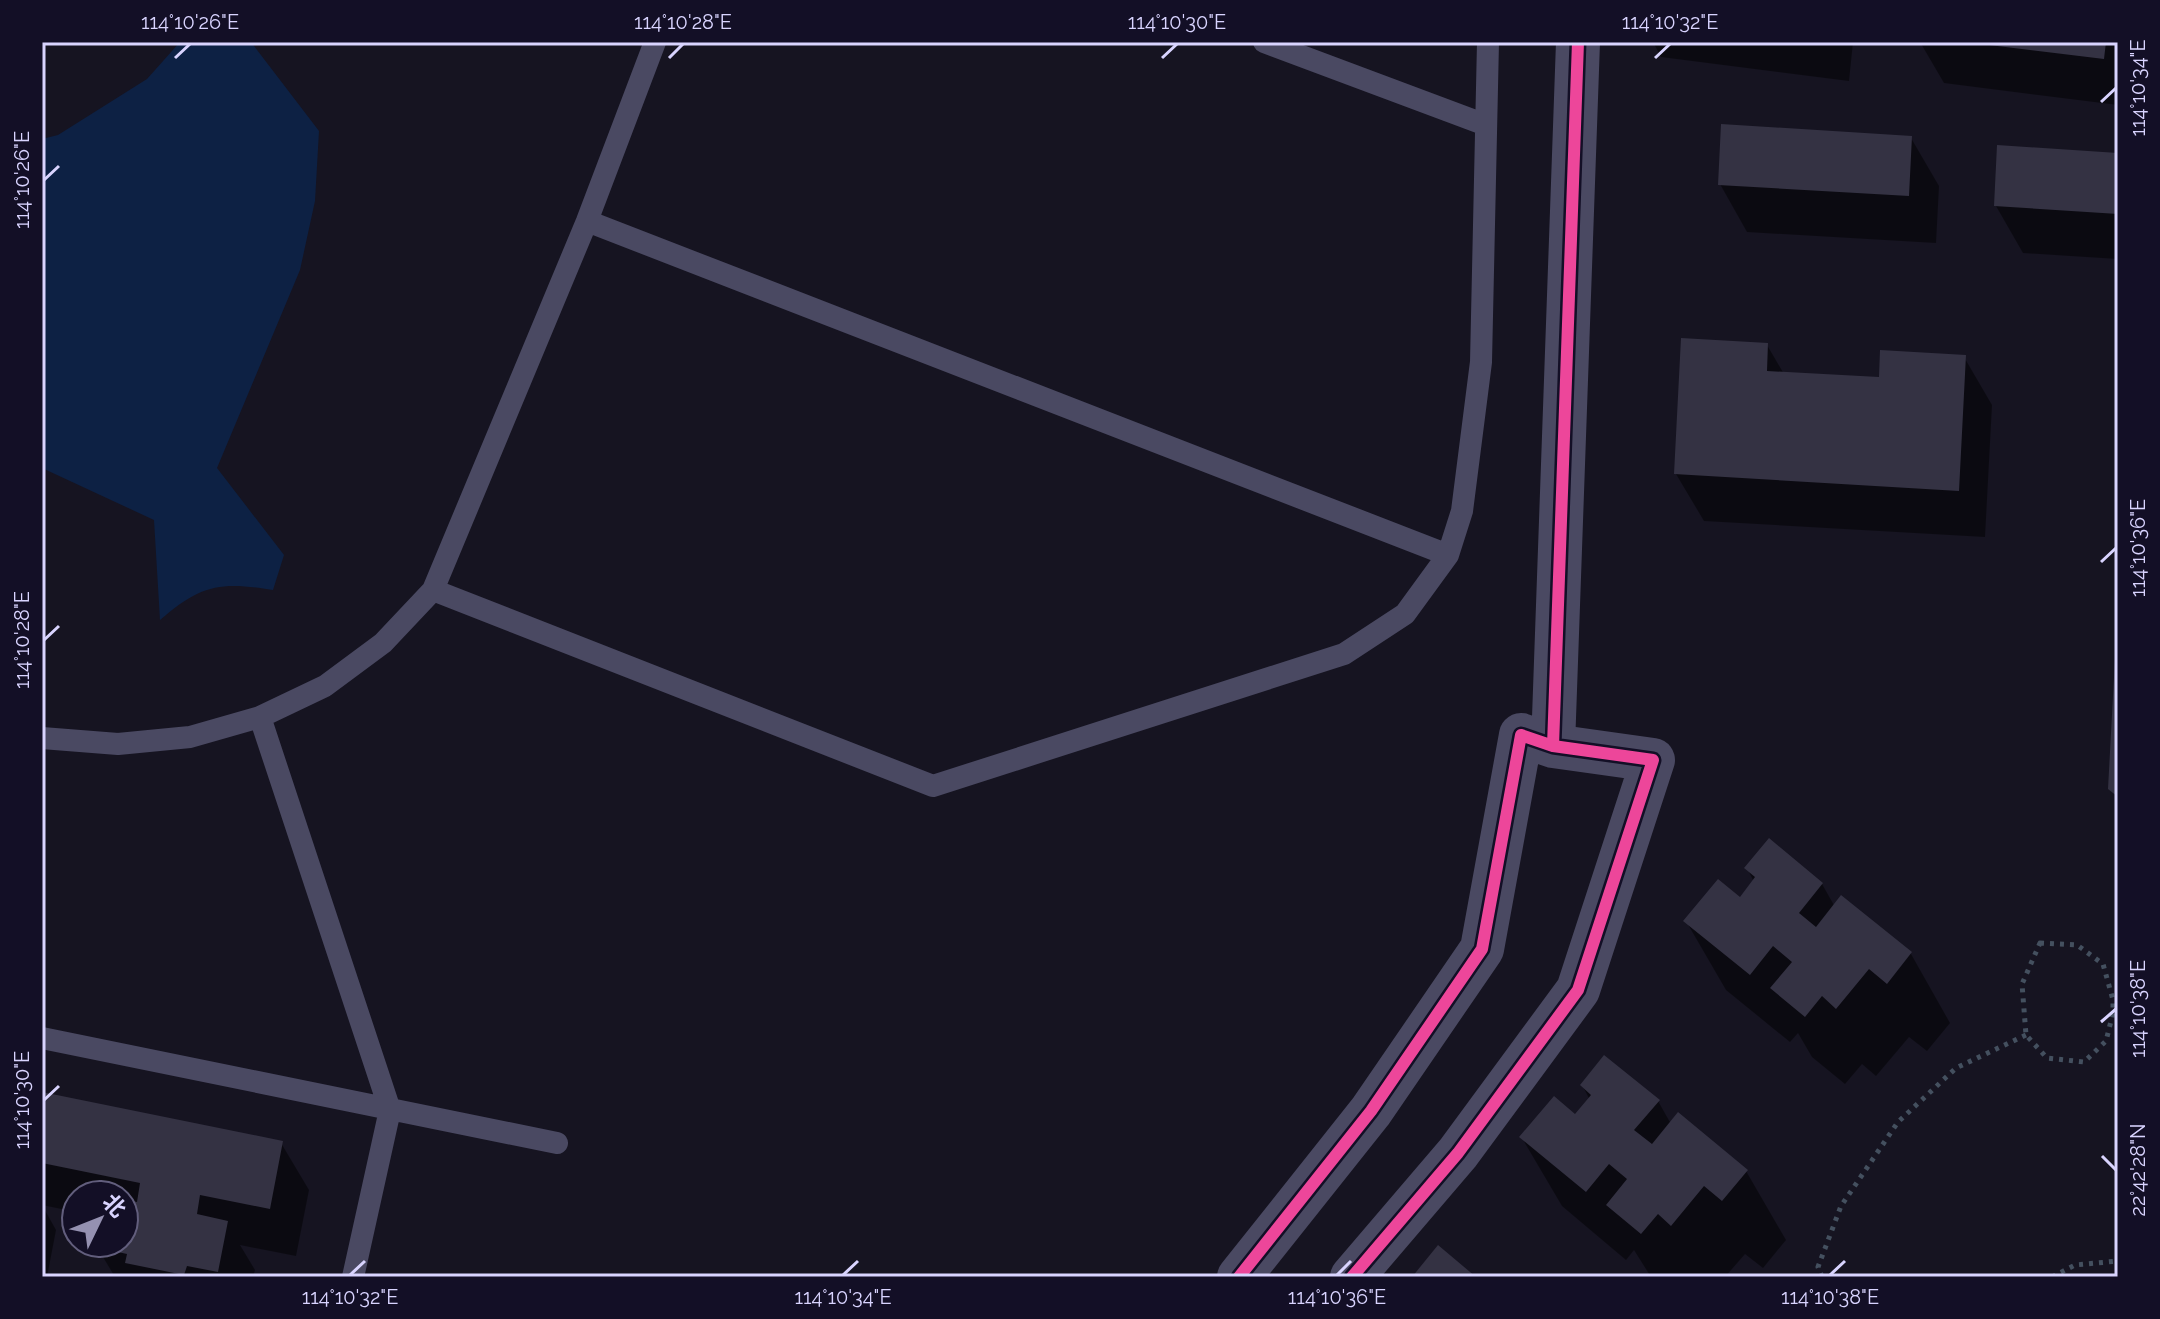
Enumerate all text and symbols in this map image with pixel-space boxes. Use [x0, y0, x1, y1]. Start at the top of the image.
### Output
text: 114°10'26"E [141, 10, 239, 34]
text: 114°10'28"E [634, 10, 732, 34]
text: 114°10'30"E [1128, 10, 1226, 34]
text: 114°10'32"E [1622, 10, 1718, 34]
text: 114°10'34"E [2126, 39, 2150, 137]
text: 114°10'26"E [10, 131, 34, 229]
text: 114°10'36"E [2126, 499, 2150, 597]
text: 114°10'28"E [10, 591, 34, 689]
text: 114°10'38"E [2126, 960, 2150, 1058]
text: 114°10'30"E [10, 1051, 34, 1149]
text: 22°42'28"N [2126, 1124, 2150, 1217]
north arrow [60, 1179, 140, 1259]
text: 北 [98, 1188, 132, 1222]
text: 114°10'32"E [302, 1285, 398, 1309]
text: 114°10'34"E [794, 1285, 892, 1309]
text: 114°10'36"E [1288, 1285, 1386, 1309]
text: 114°10'38"E [1781, 1285, 1879, 1309]

